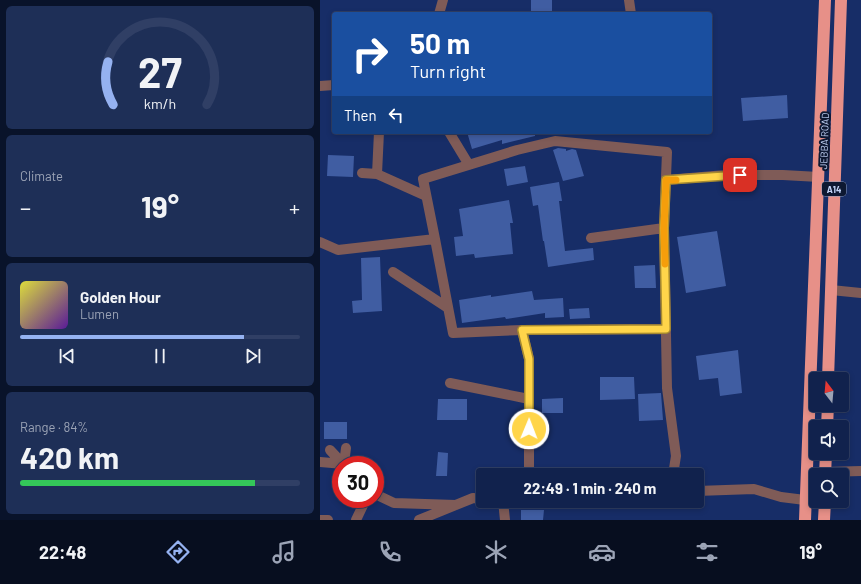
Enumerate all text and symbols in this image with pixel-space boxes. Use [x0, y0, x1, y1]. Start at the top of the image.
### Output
text: 50 m [410, 26, 470, 60]
icon: right [344, 28, 396, 80]
text: 27 [138, 46, 182, 96]
text: Turn right [410, 60, 486, 82]
text: km/h [144, 95, 176, 112]
icon: left [385, 104, 407, 126]
text: Then [344, 106, 377, 124]
street label: JEBBA ROAD [817, 112, 831, 170]
pin [723, 158, 757, 192]
icon: arrive [729, 164, 751, 186]
text: Climate [20, 168, 63, 184]
road number: A14 [822, 182, 846, 196]
text: 19° [141, 188, 179, 224]
text: − [20, 194, 31, 220]
text: + [289, 194, 300, 220]
text: Golden Hour [80, 288, 161, 306]
text: Lumen [80, 306, 119, 322]
icon: previous [56, 345, 78, 367]
icon: pause [149, 345, 171, 367]
icon: next [242, 345, 264, 367]
north arrow [809, 372, 849, 412]
map controls [809, 372, 849, 508]
position arrow [508, 408, 550, 450]
text: Range · 84% [20, 419, 88, 435]
button: sound [809, 420, 849, 460]
text: 420 km [20, 439, 119, 475]
speed limit sign: 30 [332, 456, 384, 508]
button: search [809, 468, 849, 508]
text: 22:49 · 1 min · 240 m [524, 479, 656, 497]
icon: directions [164, 538, 192, 566]
icon: music [270, 538, 298, 566]
icon: phone [376, 538, 404, 566]
icon: climate [482, 538, 510, 566]
icon: car [588, 538, 616, 566]
icon: filters [693, 538, 721, 566]
text: 22:48 [39, 541, 86, 563]
text: 19° [799, 541, 822, 563]

